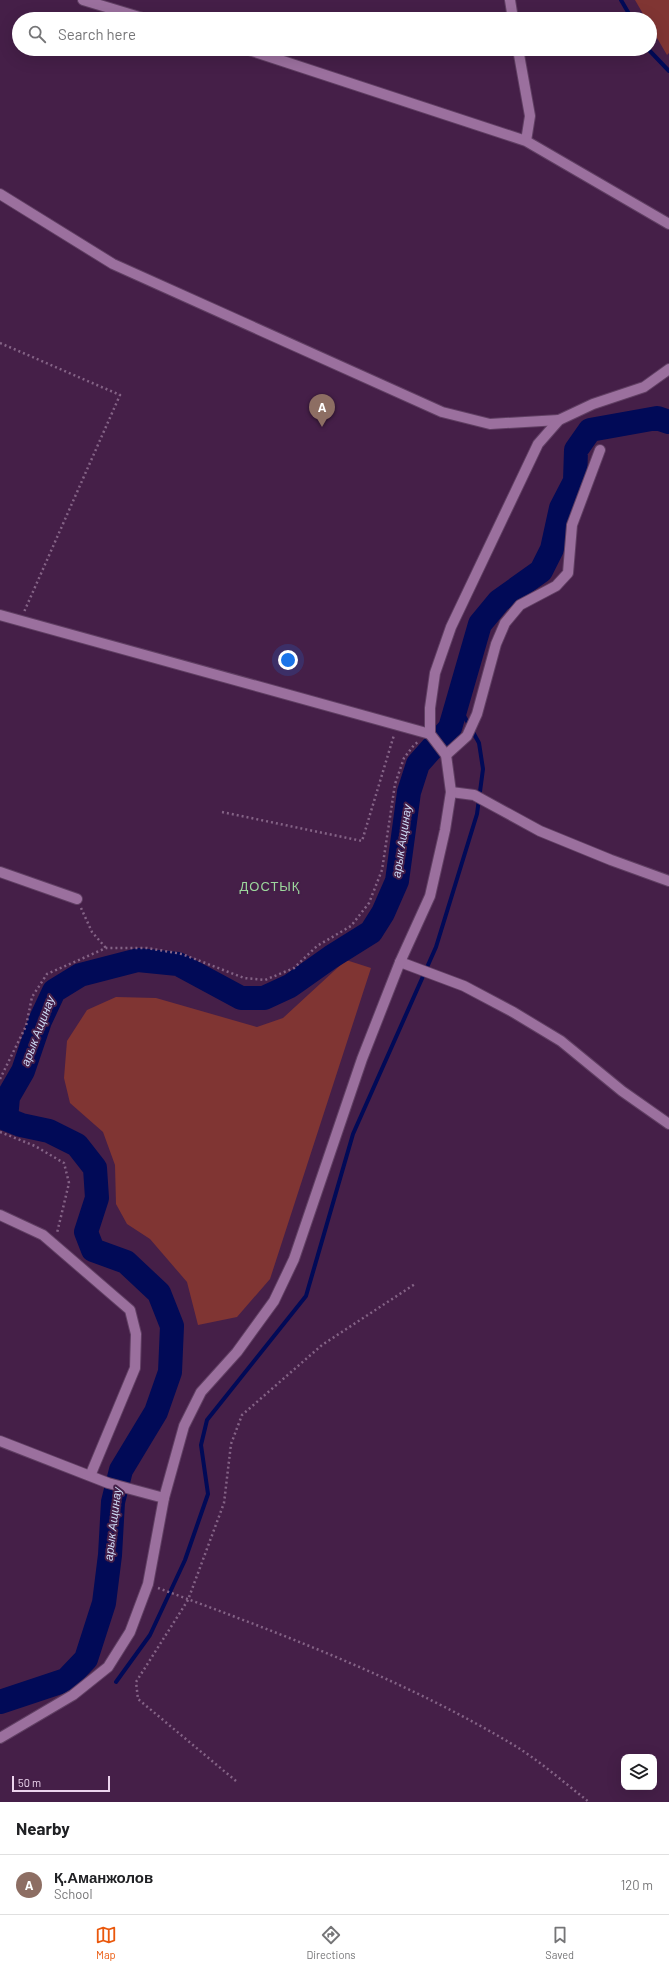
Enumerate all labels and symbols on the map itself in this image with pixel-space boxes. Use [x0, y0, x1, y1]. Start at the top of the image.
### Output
pin: A [309, 394, 335, 427]
your location [278, 650, 298, 670]
water label: арык Ащинау [388, 802, 415, 879]
district label: ДОСТЫҚ [240, 878, 300, 894]
water label: арык Ащинау [17, 993, 58, 1068]
water label: арык Ащинау [101, 1485, 125, 1562]
scale bar [12, 1774, 110, 1793]

